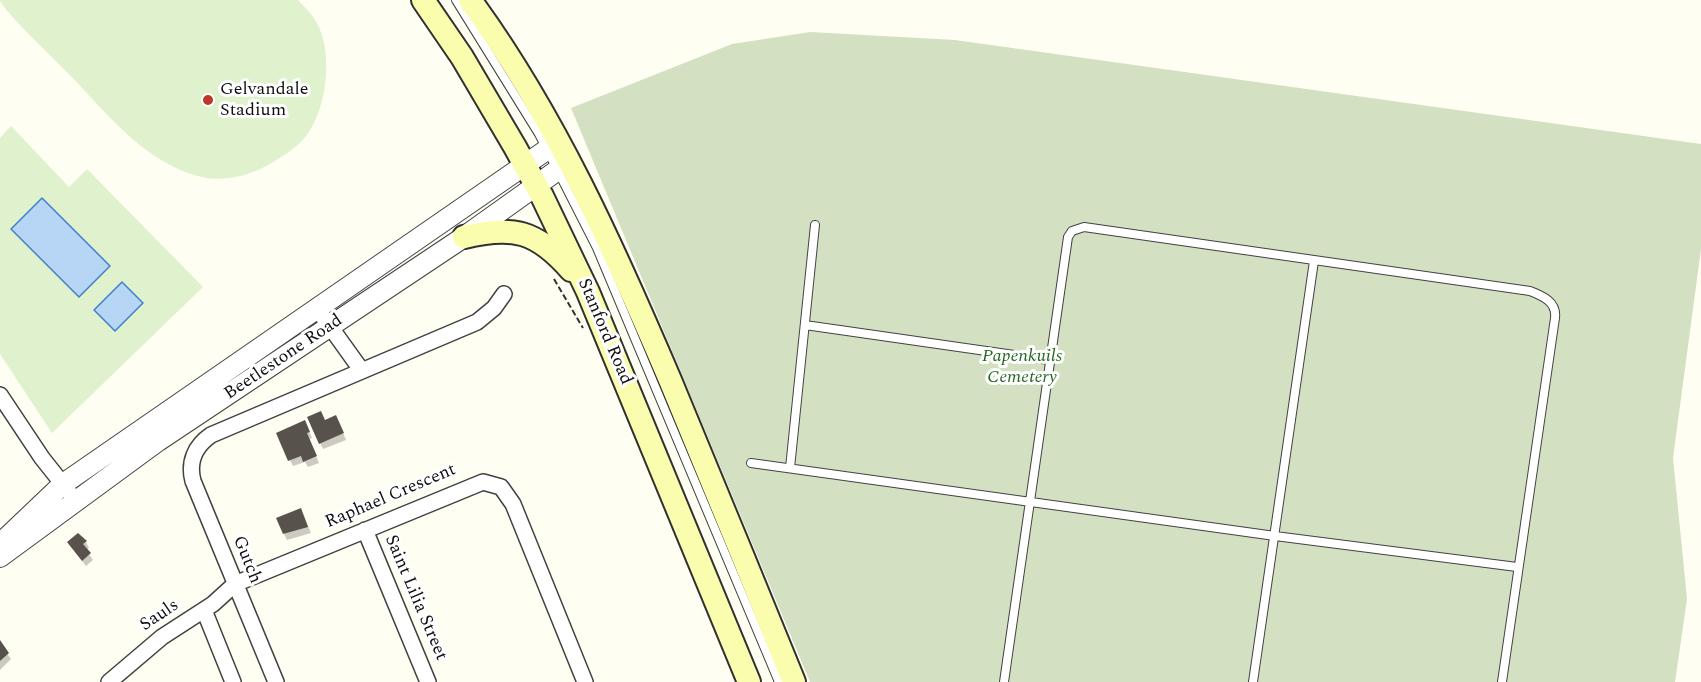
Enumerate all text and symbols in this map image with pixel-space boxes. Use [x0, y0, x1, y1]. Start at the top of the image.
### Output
place label: Gelvandale Stadium [220, 79, 309, 122]
marker: Gelvandale Stadium [201, 93, 215, 107]
street label: Stanford Road [572, 276, 636, 388]
street label: Beetlestone Road [221, 311, 347, 405]
park label: Papenkuils Cemetery [982, 346, 1062, 388]
street label: Raphael Crescent [323, 460, 459, 534]
street label: Saint Lilia Street [379, 532, 451, 664]
street label: Gutch [227, 533, 265, 587]
street label: Sauls [137, 595, 183, 637]

